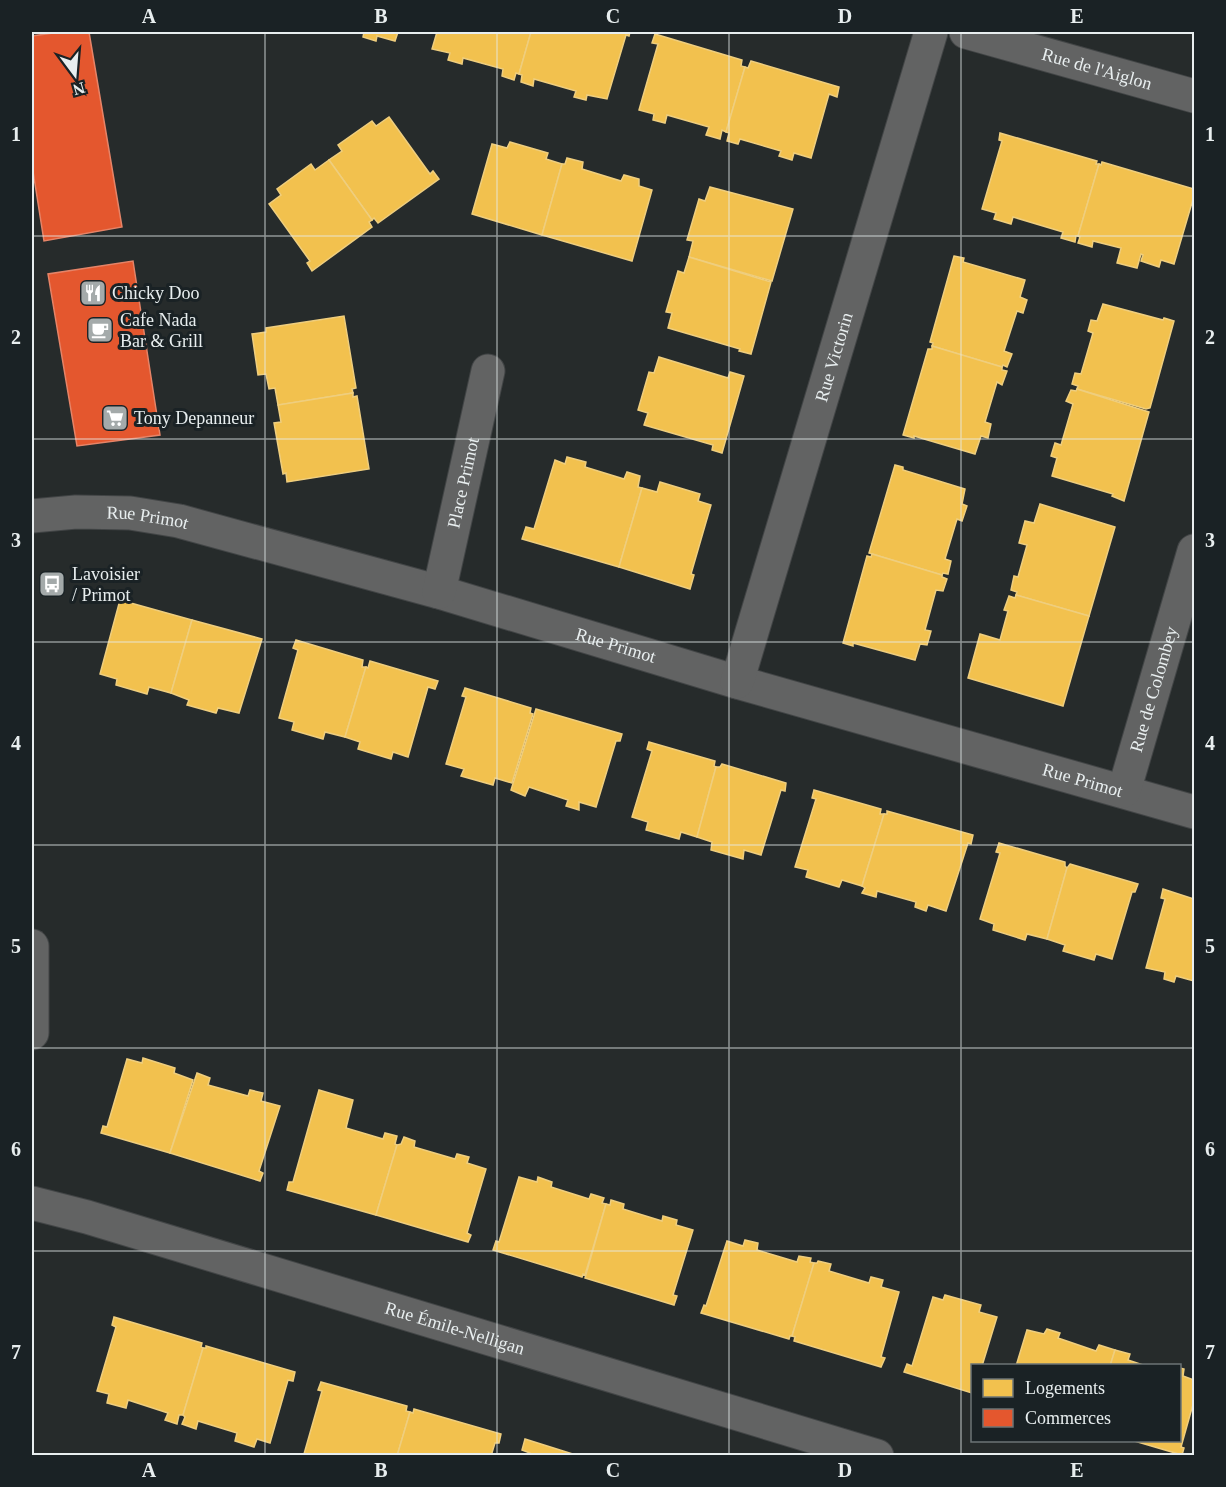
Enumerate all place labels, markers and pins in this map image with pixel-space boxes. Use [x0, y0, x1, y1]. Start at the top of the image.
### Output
restaurant icon: Chicky Doo [78, 278, 108, 308]
place label: Chicky Doo [112, 283, 200, 303]
place label: Cafe Nada Bar & Grill [120, 310, 203, 351]
cafe icon: Cafe Nada Bar & Grill [85, 315, 115, 345]
supermarket icon: Tony Depanneur [100, 403, 130, 433]
place label: Tony Depanneur [134, 408, 254, 428]
place label: Lavoisier / Primot [72, 564, 140, 605]
bus stop icon: Lavoisier / Primot [37, 569, 67, 599]

